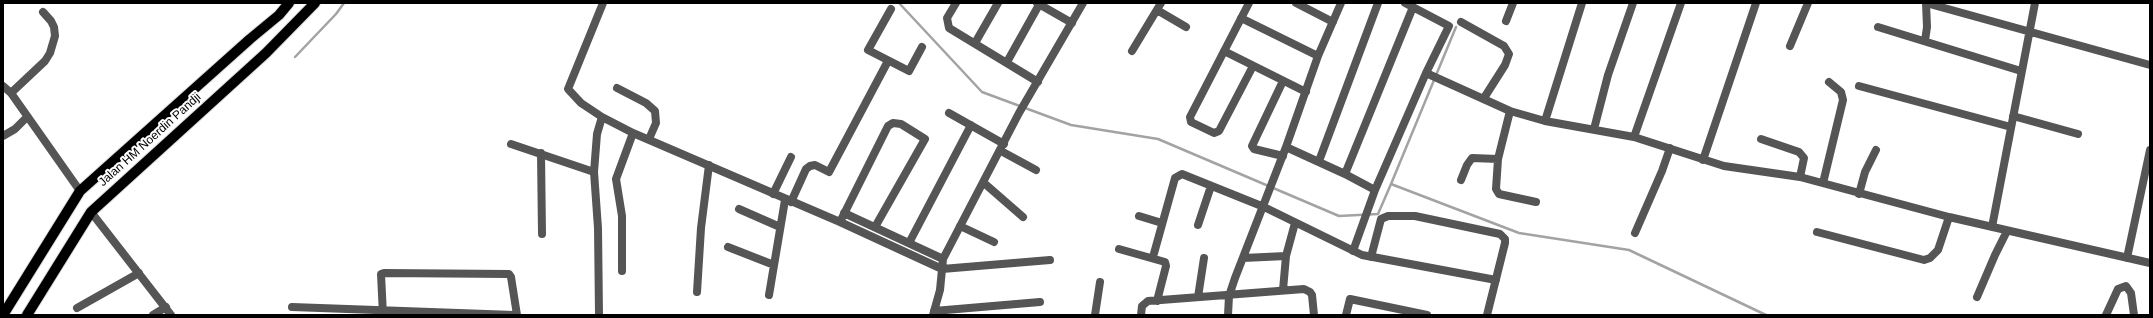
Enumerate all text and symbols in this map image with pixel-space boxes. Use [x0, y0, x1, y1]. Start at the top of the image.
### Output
street label: Jalan HM Noerdin Pandji [96, 90, 204, 190]

